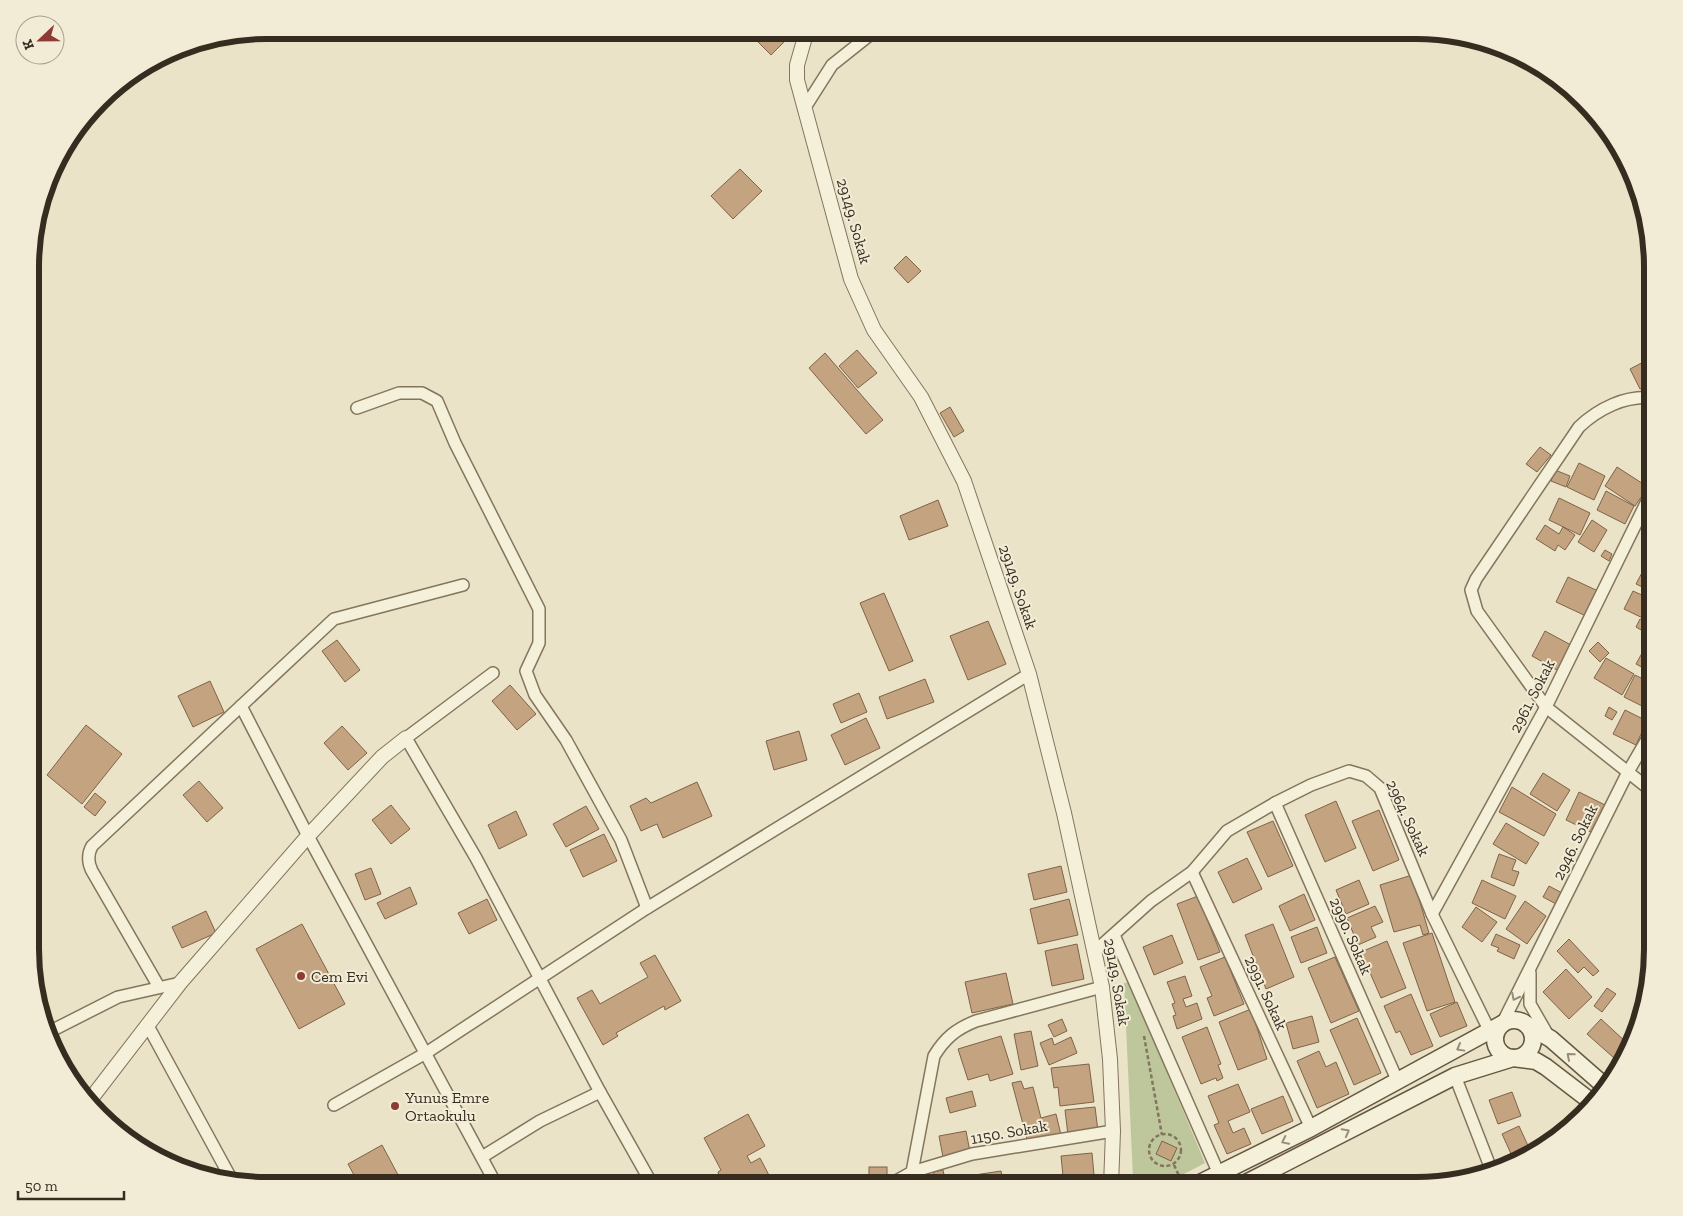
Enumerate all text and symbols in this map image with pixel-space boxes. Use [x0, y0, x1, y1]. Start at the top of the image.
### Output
north arrow [15, 15, 65, 65]
text: K [19, 37, 38, 52]
street label: 29149. Sokak [833, 176, 875, 267]
street label: 29149. Sokak [995, 542, 1042, 632]
street label: 2961. Sokak [1505, 656, 1559, 736]
street label: 2964. Sokak [1382, 777, 1434, 860]
street label: 2946. Sokak [1549, 800, 1602, 883]
street label: 2990. Sokak [1326, 895, 1377, 978]
street label: 29149. Sokak [1100, 937, 1134, 1028]
street label: 2991. Sokak [1241, 953, 1292, 1034]
place label: Cem Evi [311, 967, 369, 986]
marker: Cem Evi [295, 970, 307, 982]
one-way arrow [1510, 992, 1521, 1001]
one-way arrow [1456, 1042, 1465, 1052]
one-way arrow [1567, 1053, 1576, 1062]
place label: Yunus Emre Ortaokulu [404, 1088, 489, 1125]
marker: Yunus Emre Ortaokulu [389, 1100, 401, 1112]
street label: 1150. Sokak [969, 1116, 1050, 1148]
one-way arrow [1341, 1128, 1350, 1138]
one-way arrow [1282, 1135, 1291, 1145]
scale bar [18, 1168, 124, 1200]
text: 50 m [25, 1177, 58, 1195]

